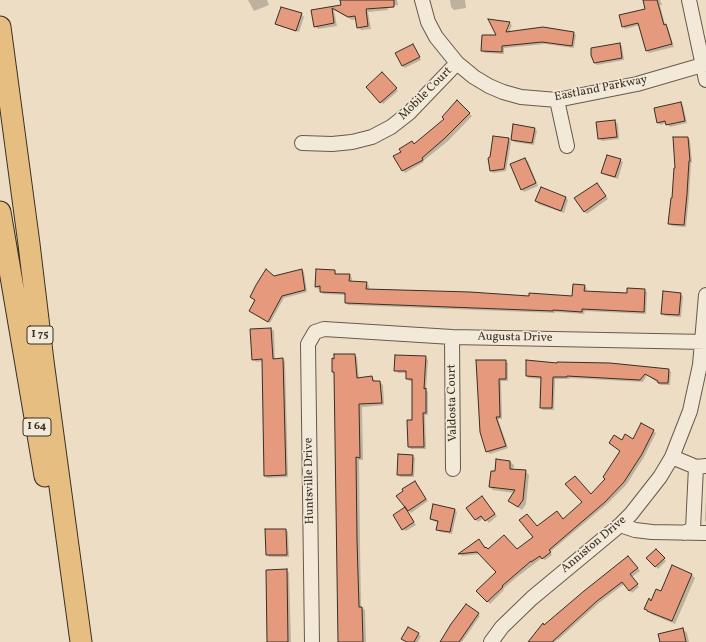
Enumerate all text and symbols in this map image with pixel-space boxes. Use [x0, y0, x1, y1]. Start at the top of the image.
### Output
street label: Mobile Court [396, 64, 456, 124]
street label: Eastland Parkway [553, 73, 649, 105]
road number: I 75 [27, 326, 53, 344]
street label: Augusta Drive [477, 330, 553, 346]
street label: Valdosta Court [445, 364, 461, 442]
road number: I 64 [23, 418, 51, 436]
street label: Huntsville Drive [302, 438, 318, 524]
street label: Anniston Drive [558, 513, 630, 577]

